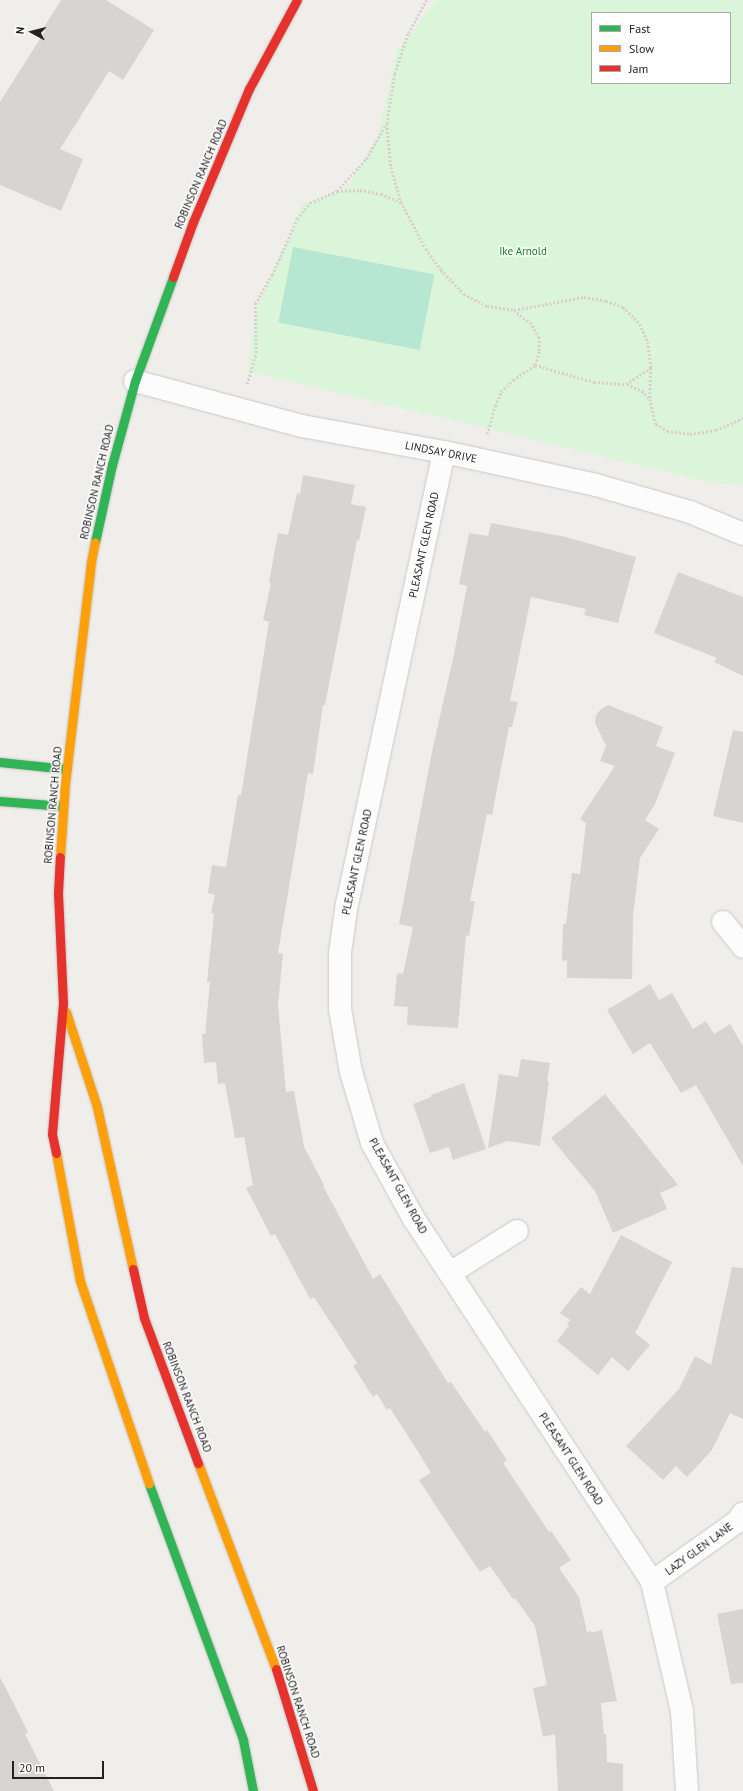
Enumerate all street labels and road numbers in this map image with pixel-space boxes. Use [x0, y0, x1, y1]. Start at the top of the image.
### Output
street label: ROBINSON RANCH ROAD [172, 117, 230, 231]
street label: ROBINSON RANCH ROAD [77, 423, 117, 541]
street label: LINDSAY DRIVE [404, 439, 478, 465]
street label: PLEASANT GLEN ROAD [406, 491, 442, 599]
street label: ROBINSON RANCH ROAD [41, 746, 65, 864]
street label: PLEASANT GLEN ROAD [339, 808, 375, 916]
street label: PLEASANT GLEN ROAD [366, 1135, 430, 1237]
street label: ROBINSON RANCH ROAD [160, 1340, 214, 1454]
street label: PLEASANT GLEN ROAD [536, 1410, 606, 1508]
street label: LAZY GLEN LANE [662, 1520, 736, 1578]
street label: ROBINSON RANCH ROAD [273, 1644, 323, 1760]

